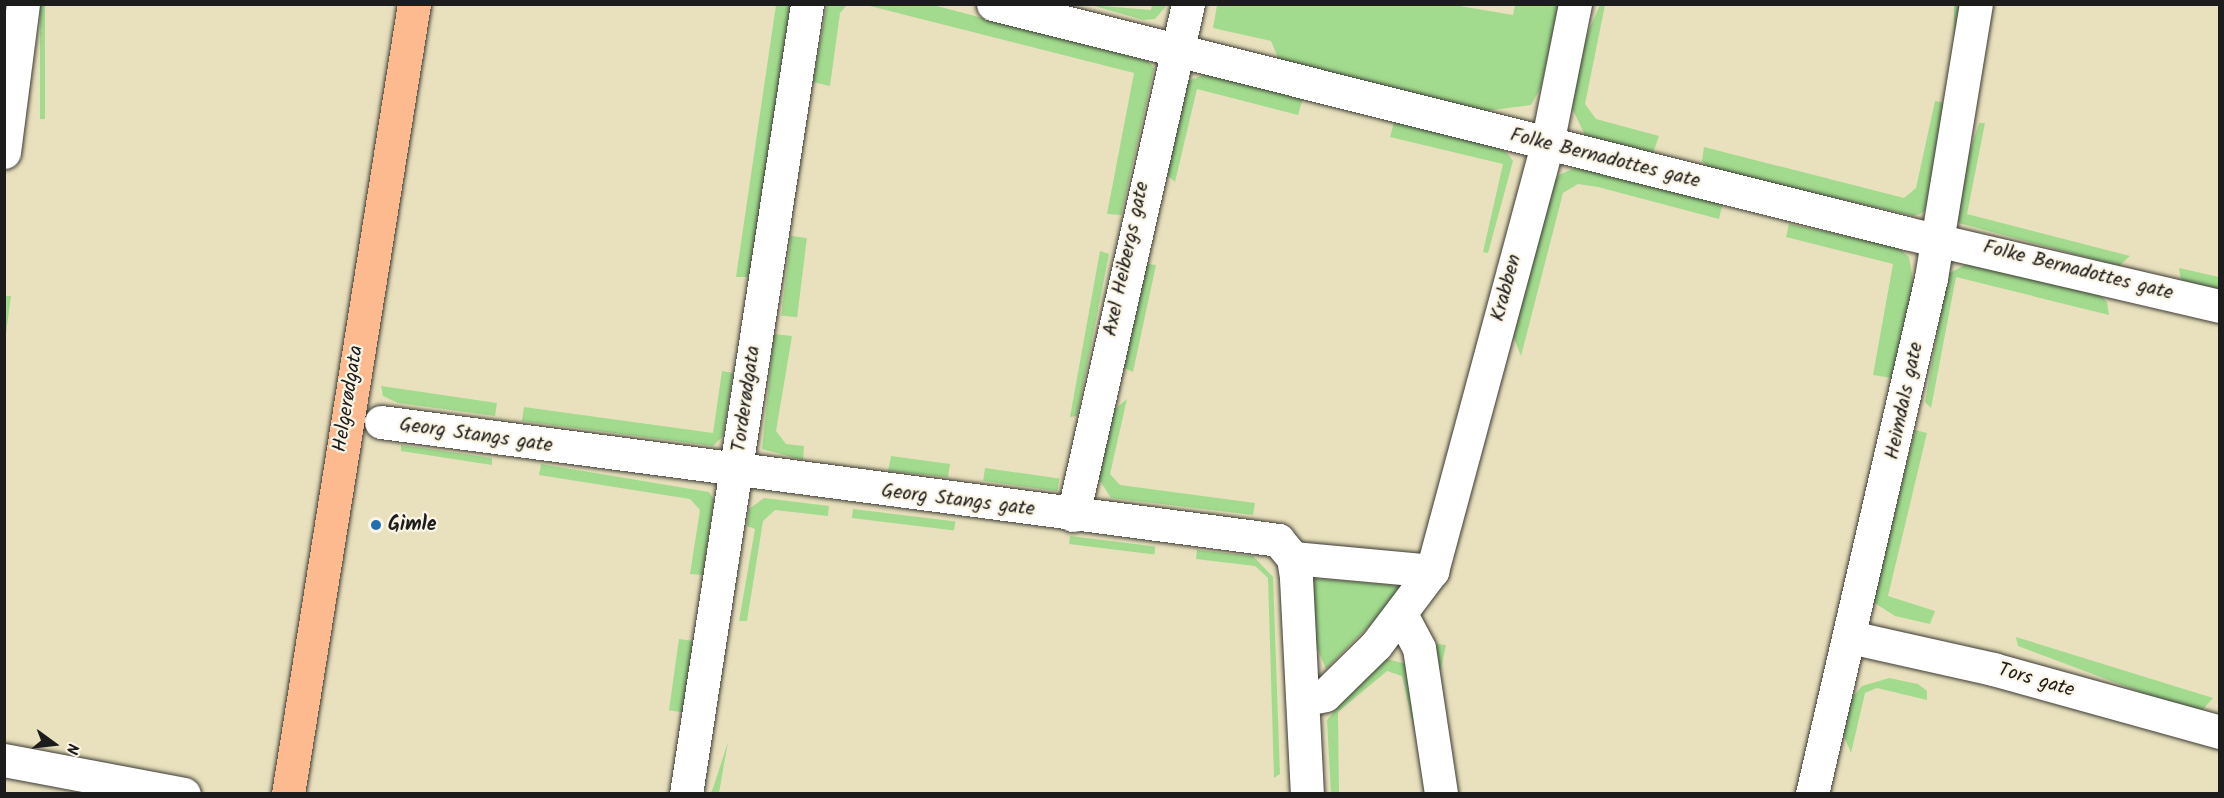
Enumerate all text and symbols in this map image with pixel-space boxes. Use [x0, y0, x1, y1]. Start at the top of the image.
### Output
street label: Folke Bernadottes gate [1508, 124, 1702, 194]
street label: Axel Heibergs gate [1099, 179, 1155, 339]
street label: Folke Bernadottes gate [1981, 236, 2175, 306]
street label: Krabben [1487, 252, 1527, 324]
street label: Heimdals gate [1881, 340, 1929, 462]
street label: Helgerødgata [329, 344, 369, 454]
street label: Torderødgata [728, 344, 766, 454]
street label: Georg Stangs gate [398, 413, 554, 459]
street label: Georg Stangs gate [880, 480, 1036, 522]
place label: Gimle [388, 513, 437, 537]
marker: Gimle [369, 518, 383, 532]
street label: Tors gate [1995, 659, 2077, 703]
north arrow [24, 714, 84, 774]
text: N [58, 741, 85, 757]

